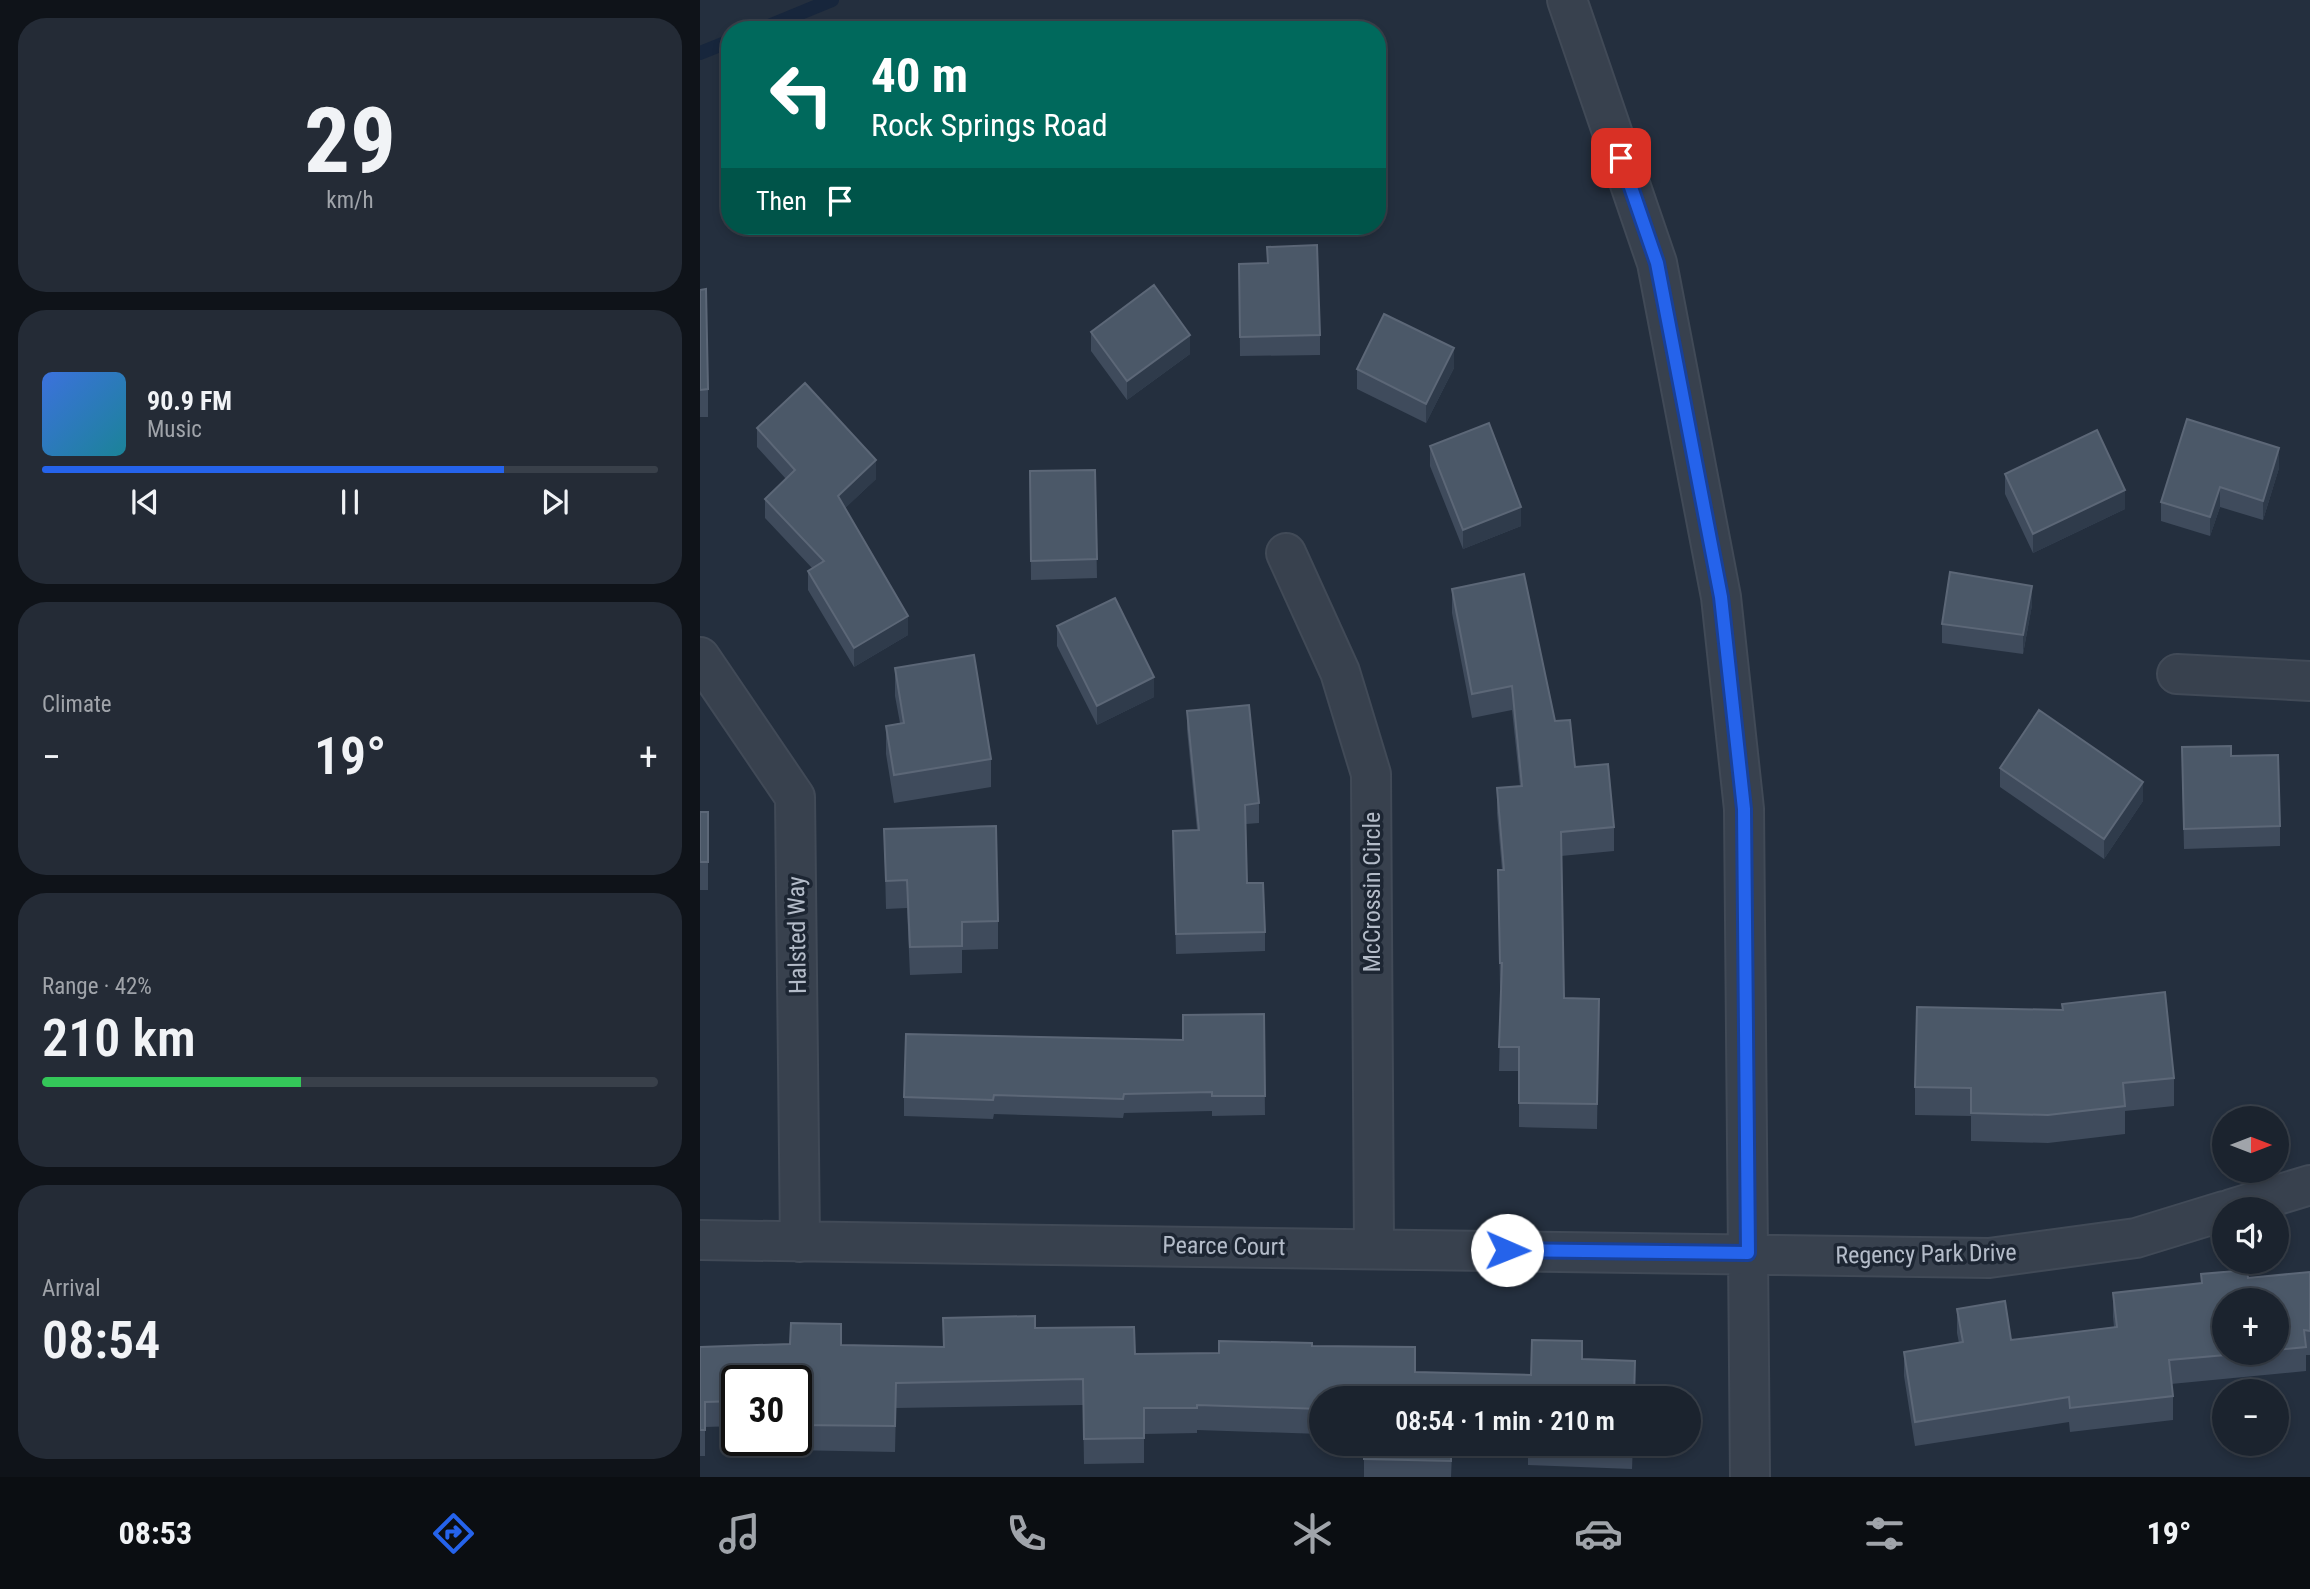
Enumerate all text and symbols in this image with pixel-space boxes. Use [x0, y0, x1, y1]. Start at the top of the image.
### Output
text: 40 m [871, 47, 968, 104]
icon: left [756, 49, 847, 140]
text: 29 [304, 88, 396, 194]
text: Rock Springs Road [871, 106, 1108, 144]
pin [1591, 128, 1651, 188]
icon: arrive [1602, 139, 1640, 177]
icon: arrive [821, 182, 859, 220]
text: Then [756, 186, 807, 216]
text: km/h [326, 187, 374, 214]
text: 90.9 FM [147, 386, 232, 416]
text: Music [147, 416, 202, 443]
icon: previous [126, 483, 164, 521]
icon: pause [331, 483, 369, 521]
icon: next [536, 483, 574, 521]
text: Climate [42, 691, 112, 718]
text: 19° [314, 726, 386, 787]
text: − [42, 735, 61, 779]
text: + [639, 735, 658, 779]
street label: McCrossin Circle [1358, 812, 1386, 972]
street label: Halsted Way [782, 876, 812, 994]
text: Range · 42% [42, 973, 152, 1000]
text: 210 km [42, 1008, 196, 1069]
north arrow [2212, 1106, 2289, 1183]
map controls [2212, 1106, 2289, 1456]
button: sound [2212, 1197, 2289, 1274]
position arrow [1470, 1213, 1544, 1287]
street label: Pearce Court [1162, 1231, 1286, 1261]
street label: Regency Park Drive [1835, 1238, 2017, 1270]
text: Arrival [42, 1275, 101, 1302]
button: + [2212, 1288, 2289, 1365]
text: 08:54 [42, 1310, 160, 1371]
speed limit sign: 30 [721, 1365, 812, 1456]
button: − [2212, 1379, 2289, 1456]
text: 08:54 · 1 min · 210 m [1395, 1406, 1615, 1436]
icon: directions [429, 1509, 478, 1558]
icon: music [715, 1509, 764, 1558]
icon: phone [1002, 1509, 1051, 1558]
icon: climate [1288, 1509, 1337, 1558]
icon: car [1574, 1509, 1623, 1558]
icon: filters [1860, 1509, 1909, 1558]
text: 08:53 [119, 1514, 192, 1552]
text: 19° [2147, 1514, 2191, 1552]

